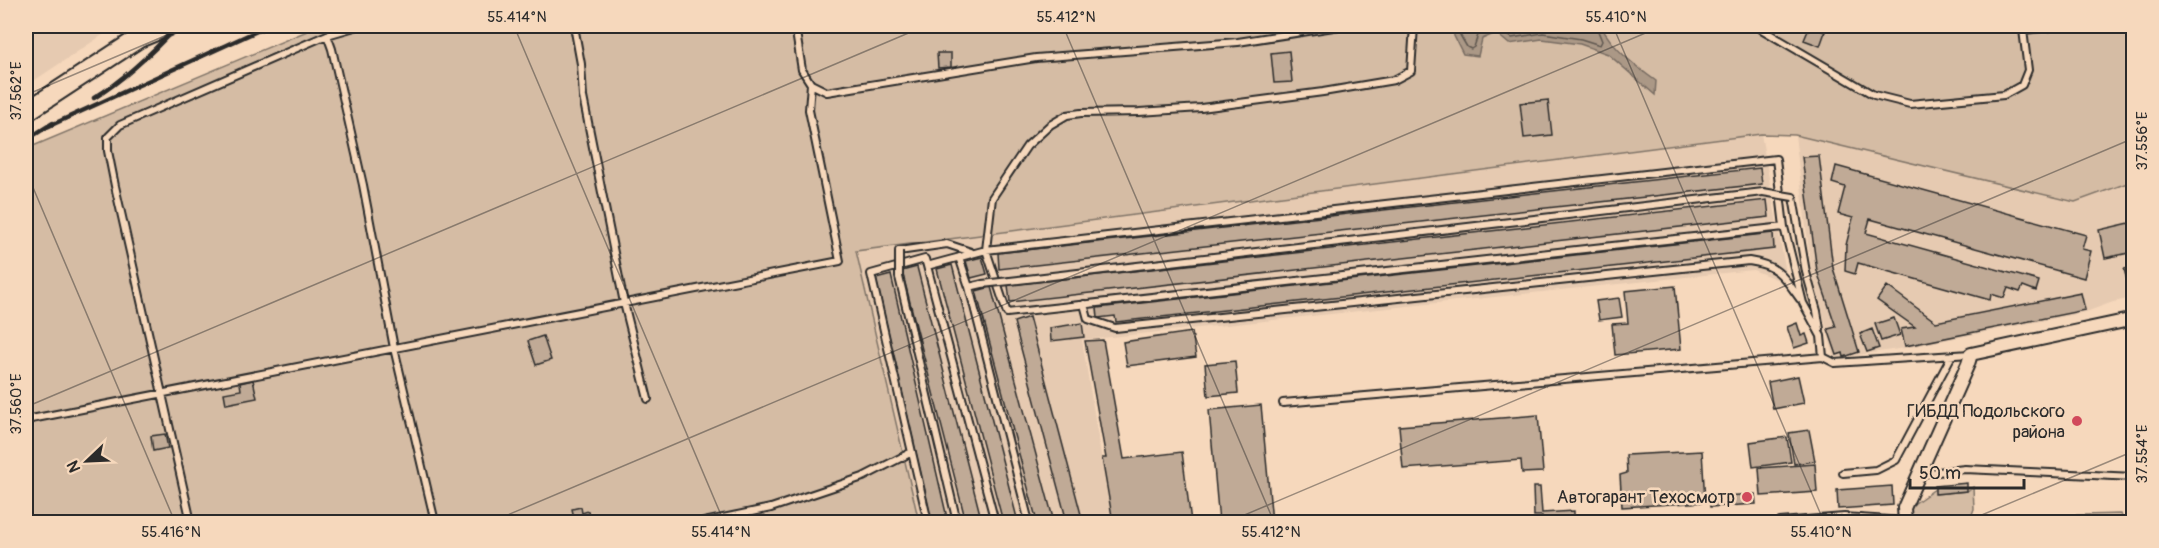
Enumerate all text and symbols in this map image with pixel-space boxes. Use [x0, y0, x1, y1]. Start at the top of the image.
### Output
text: 55.414°N [487, 8, 547, 27]
text: 55.412°N [1036, 8, 1096, 27]
text: 55.410°N [1585, 8, 1647, 27]
text: 37.562°E [7, 61, 26, 121]
text: 37.556°E [2133, 111, 2152, 170]
text: 37.560°E [7, 373, 26, 435]
place label: ГИБДД Подольского района [1907, 400, 2065, 444]
marker: ГИБДД Подольского района [2070, 414, 2084, 428]
text: 37.554°E [2133, 424, 2152, 483]
north arrow [57, 431, 117, 491]
scale bar [1910, 452, 2024, 490]
text: N [63, 457, 85, 475]
text: 50 m [1919, 462, 1961, 485]
place label: Автогарант Техосмотр [1557, 486, 1735, 509]
marker: Автогарант Техосмотр [1740, 490, 1754, 504]
text: 55.416°N [141, 523, 201, 542]
text: 55.414°N [691, 523, 751, 542]
text: 55.412°N [1241, 523, 1301, 542]
text: 55.410°N [1790, 523, 1852, 542]

